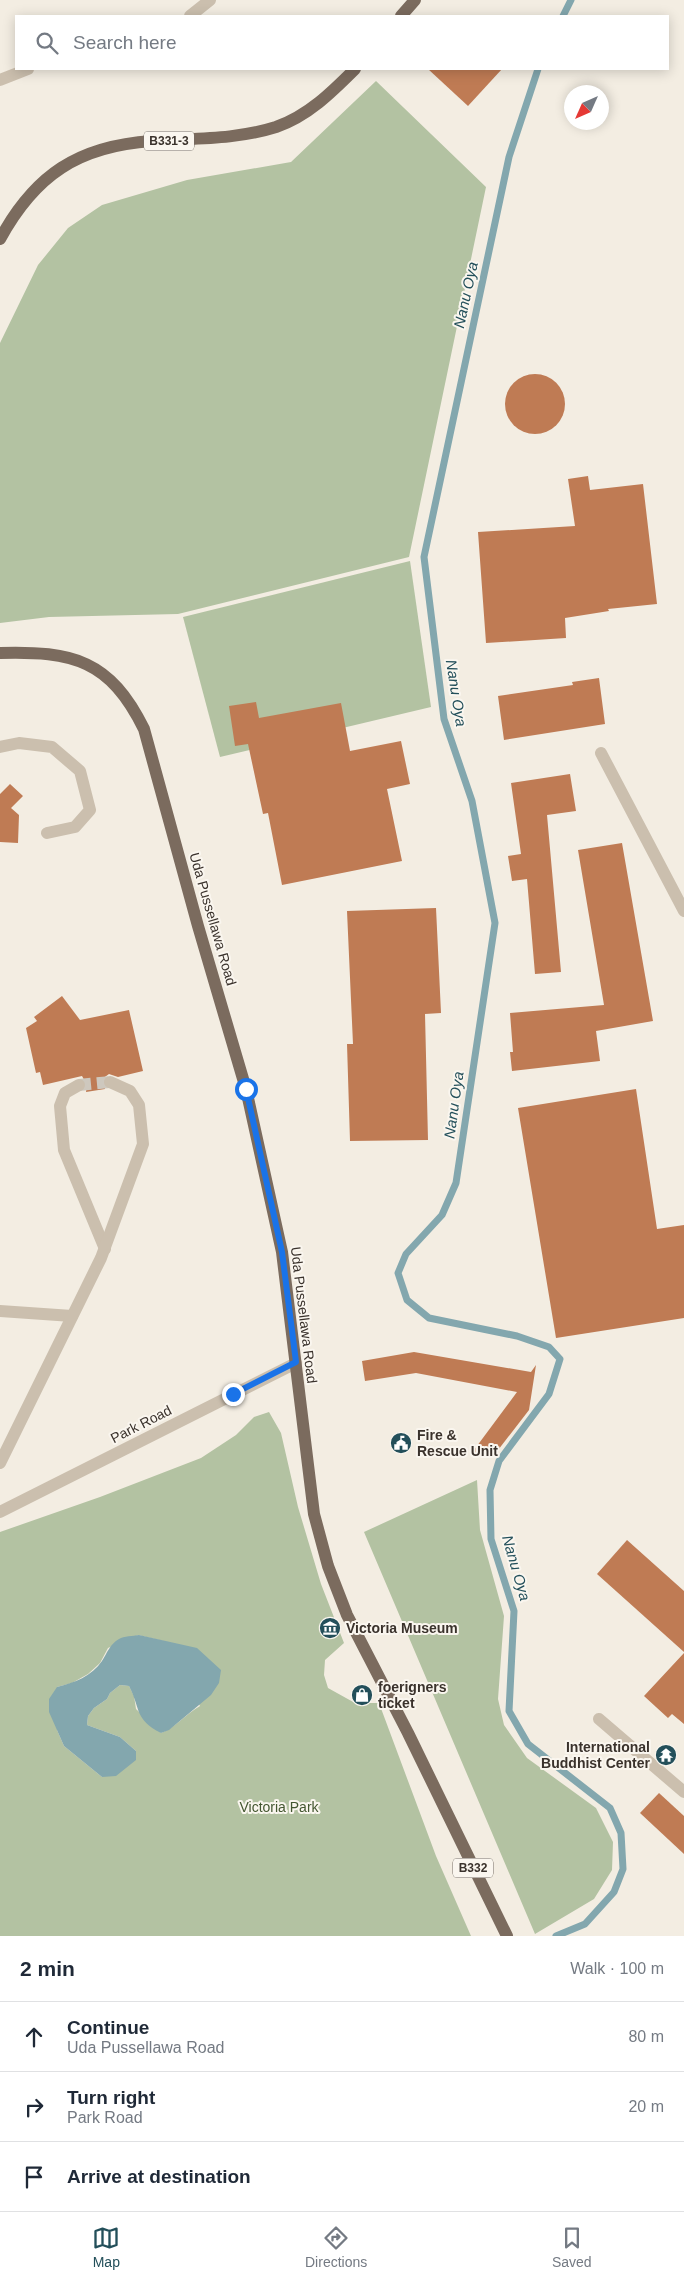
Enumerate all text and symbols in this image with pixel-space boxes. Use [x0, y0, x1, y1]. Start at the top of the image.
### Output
search box [15, 15, 669, 70]
icon: search [33, 29, 61, 57]
text: Search here [73, 32, 177, 53]
north arrow [564, 85, 609, 130]
road number: B331-3 [144, 132, 194, 150]
water label: Nanu Oya [450, 260, 481, 330]
water label: Nanu Oya [443, 658, 470, 728]
street label: Uda Pussellawa Road [186, 851, 240, 987]
water label: Nanu Oya [440, 1070, 467, 1140]
route start [235, 1078, 258, 1101]
street label: Uda Pussellawa Road [288, 1246, 320, 1384]
route end [222, 1383, 245, 1406]
street label: Park Road [108, 1402, 174, 1446]
place label: Fire & Rescue Unit [417, 1427, 498, 1459]
public building icon: Fire & Rescue Unit [389, 1431, 413, 1455]
water label: Nanu Oya [499, 1533, 534, 1603]
museum icon: Victoria Museum [318, 1616, 342, 1640]
place label: Victoria Museum [346, 1620, 458, 1636]
place label: foerigners ticket [378, 1679, 447, 1711]
shop icon: foerigners ticket [350, 1683, 374, 1707]
place label: International Buddhist Center [541, 1739, 651, 1771]
temple icon: International Buddhist Center [654, 1743, 678, 1767]
park label: Victoria Park [239, 1799, 320, 1815]
road number: B332 [453, 1859, 493, 1878]
text: 2 min [20, 1957, 75, 1980]
text: Walk · 100 m [570, 1960, 664, 1977]
text: Continue [67, 2017, 149, 2038]
icon: ahead [20, 2023, 48, 2051]
text: 80 m [628, 2028, 664, 2045]
text: Uda Pussellawa Road [67, 2039, 224, 2056]
text: Turn right [67, 2087, 155, 2108]
icon: right [20, 2093, 48, 2121]
text: 20 m [628, 2098, 664, 2115]
text: Park Road [67, 2109, 143, 2126]
icon: arrive [20, 2163, 48, 2191]
text: Arrive at destination [67, 2166, 251, 2187]
tab: Map [92, 2224, 120, 2270]
tab: Directions [305, 2224, 367, 2270]
tab: Saved [552, 2224, 592, 2270]

